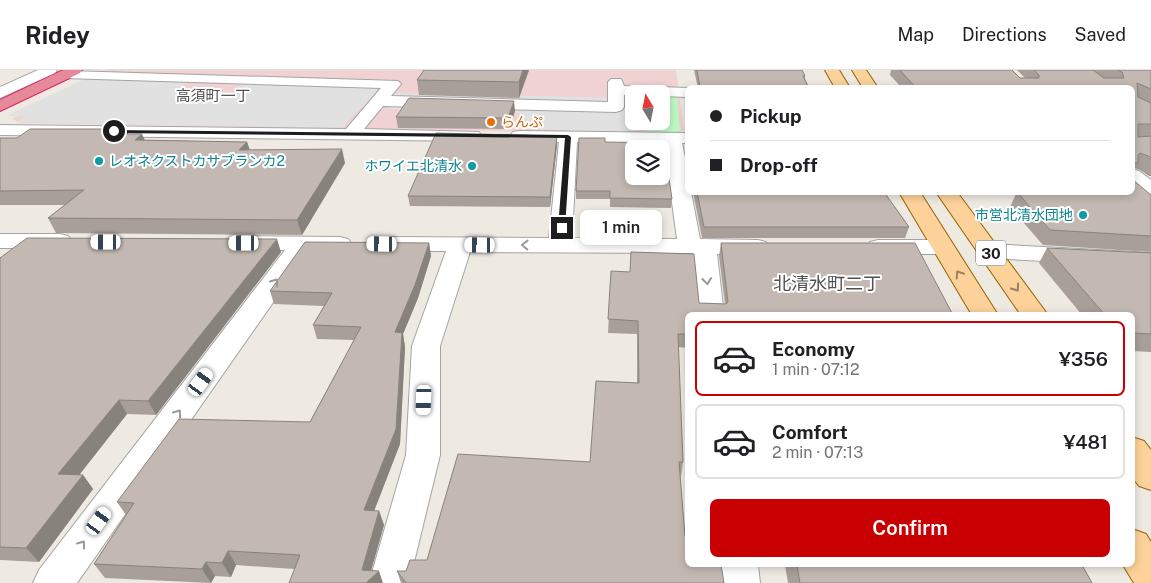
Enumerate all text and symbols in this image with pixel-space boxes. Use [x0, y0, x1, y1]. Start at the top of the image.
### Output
text: Ridey [25, 21, 90, 49]
text: Map [897, 24, 934, 45]
text: Directions [962, 24, 1047, 45]
text: Saved [1075, 24, 1126, 45]
north arrow [625, 85, 670, 130]
map controls [625, 85, 670, 185]
district label: 高須町一丁 [175, 87, 251, 104]
text: Pickup [740, 105, 802, 127]
place label: らんぷ [501, 114, 543, 130]
marker: らんぷ [485, 116, 497, 128]
route start [103, 120, 125, 142]
button: layers [625, 140, 670, 185]
place label: レオネクストカサブランカ2 [109, 153, 285, 169]
text: Drop-off [740, 154, 817, 176]
marker: レオネクストカサブランカ2 [93, 155, 105, 167]
place label: ホワイエ北清水 [364, 158, 462, 174]
marker: ホワイエ北清水 [466, 160, 478, 172]
place label: 市営北清水団地 [975, 207, 1073, 223]
marker: 市営北清水団地 [1077, 209, 1089, 221]
callout: 1 min [580, 210, 662, 246]
route end [551, 217, 573, 239]
text: 1 min [602, 218, 640, 237]
car [91, 235, 121, 250]
car [229, 236, 259, 251]
car [366, 236, 397, 252]
car [464, 237, 495, 253]
one-way arrow [521, 240, 529, 250]
road number: 30 [976, 240, 1006, 266]
one-way arrow [956, 270, 965, 280]
district label: 北清水町二丁 [773, 273, 881, 294]
one-way arrow [701, 277, 712, 285]
one-way arrow [269, 278, 278, 288]
one-way arrow [1010, 282, 1019, 292]
icon: car [712, 336, 757, 381]
text: Economy [772, 338, 855, 360]
text: ¥356 [1059, 348, 1108, 370]
text: 1 min · 07:12 [772, 360, 860, 379]
car [186, 365, 215, 399]
car [415, 385, 432, 415]
one-way arrow [173, 410, 181, 419]
icon: car [712, 419, 757, 464]
text: Comfort [772, 421, 848, 443]
text: ¥481 [1063, 431, 1108, 453]
text: 2 min · 07:13 [772, 443, 863, 462]
button: Confirm [710, 499, 1110, 557]
car [84, 504, 113, 538]
one-way arrow [76, 540, 85, 550]

